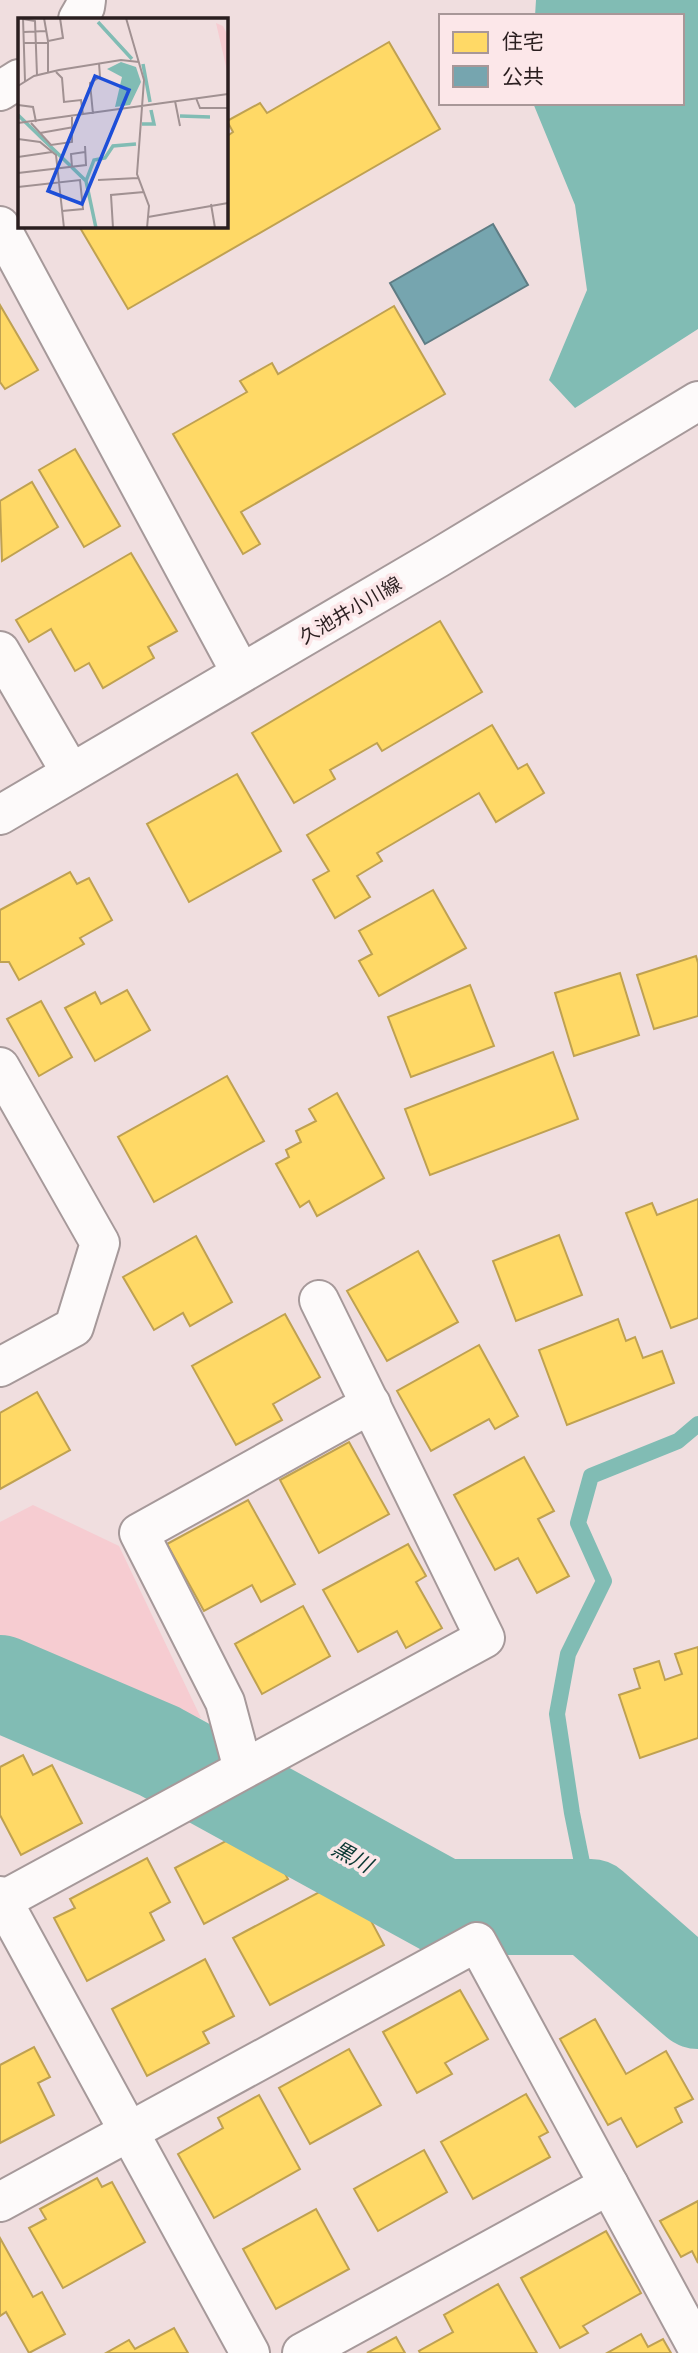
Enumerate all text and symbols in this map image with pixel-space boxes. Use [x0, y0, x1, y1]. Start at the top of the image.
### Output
legend [439, 14, 684, 105]
inset map [18, 18, 228, 228]
text: 住宅 [502, 27, 544, 55]
text: 公共 [502, 62, 544, 90]
street label: 久池井小川線 [294, 570, 406, 650]
water label: 黒川 [327, 1834, 379, 1880]

